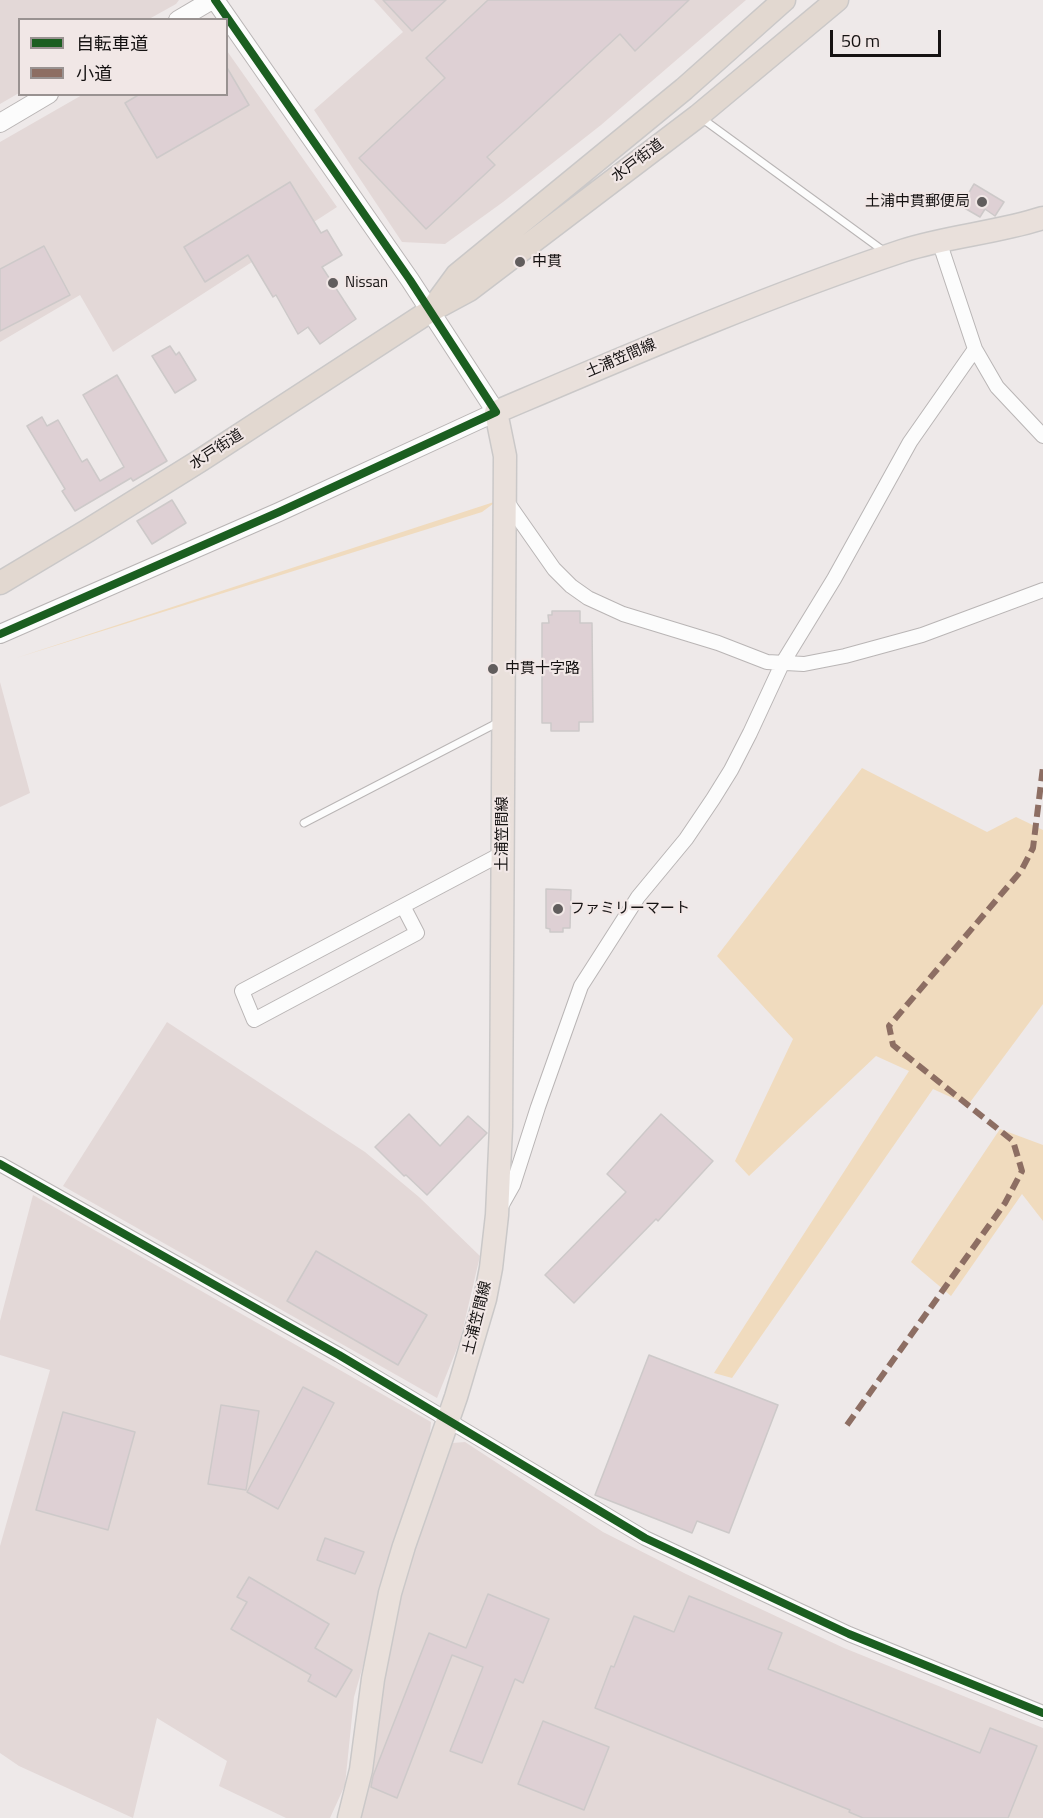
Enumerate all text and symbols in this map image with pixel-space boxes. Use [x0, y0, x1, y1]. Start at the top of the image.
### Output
legend [18, 18, 228, 96]
scale bar [833, 18, 944, 56]
text: 50 m [841, 27, 880, 54]
text: 自転車道 [76, 30, 148, 57]
text: 小道 [76, 60, 112, 87]
street label: 水戸街道 [609, 136, 667, 186]
place label: 土浦中貫郵便局 [865, 193, 970, 211]
marker: 土浦中貫郵便局 [975, 195, 989, 209]
place label: 中貫 [532, 253, 562, 271]
marker: 中貫 [513, 255, 527, 269]
place label: Nissan [345, 274, 388, 292]
marker: Nissan [326, 276, 340, 290]
street label: 土浦笠間線 [583, 336, 659, 382]
street label: 水戸街道 [187, 426, 247, 474]
place label: 中貫十字路 [505, 660, 580, 678]
marker: 中貫十字路 [486, 662, 500, 676]
street label: 土浦笠間線 [494, 797, 512, 871]
place label: ファミリーマート [570, 900, 690, 918]
marker: ファミリーマート [551, 902, 565, 916]
street label: 土浦笠間線 [460, 1279, 496, 1357]

